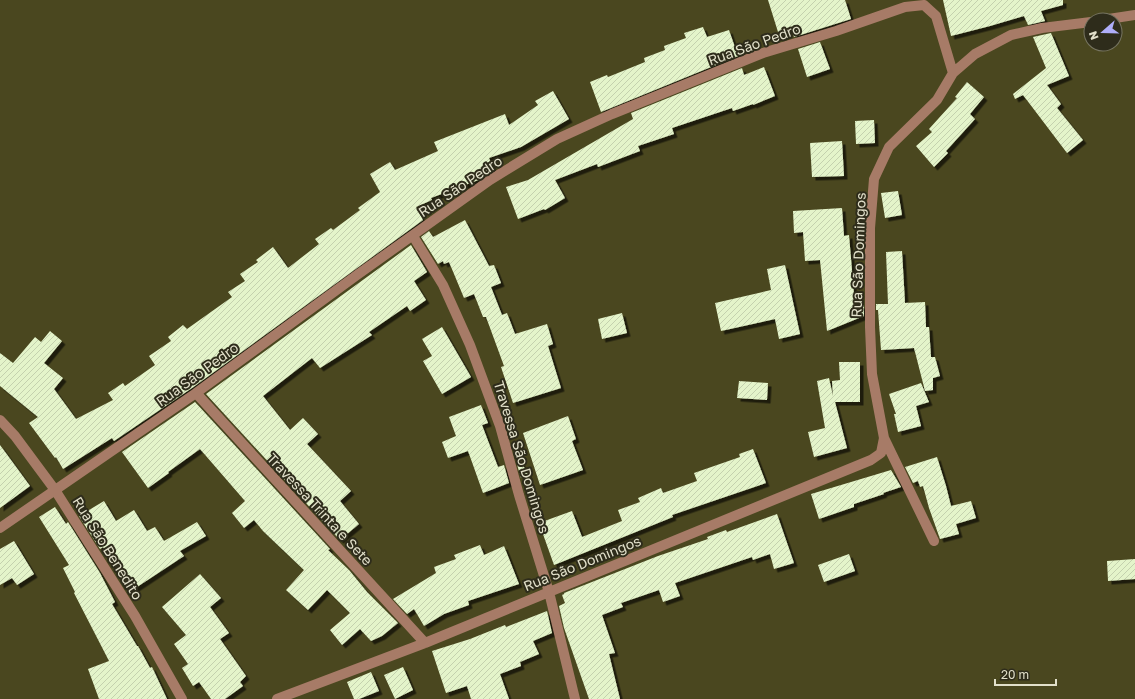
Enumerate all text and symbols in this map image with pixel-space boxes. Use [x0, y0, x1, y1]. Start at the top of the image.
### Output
north arrow [1083, 12, 1123, 52]
street label: Rua São Pedro [705, 19, 803, 69]
text: N [1086, 29, 1101, 42]
street label: Rua São Pedro [415, 152, 505, 220]
street label: Rua São Domingos [847, 192, 869, 318]
street label: Rua São Pedro [153, 339, 241, 409]
street label: Travessa São Domingos [491, 379, 553, 535]
street label: Travessa Trinta e Sete [264, 450, 376, 568]
street label: Rua São Benedito [69, 493, 147, 603]
street label: Rua São Domingos [521, 532, 643, 594]
scale bar [995, 661, 1056, 687]
text: 20 m [1001, 667, 1029, 682]

